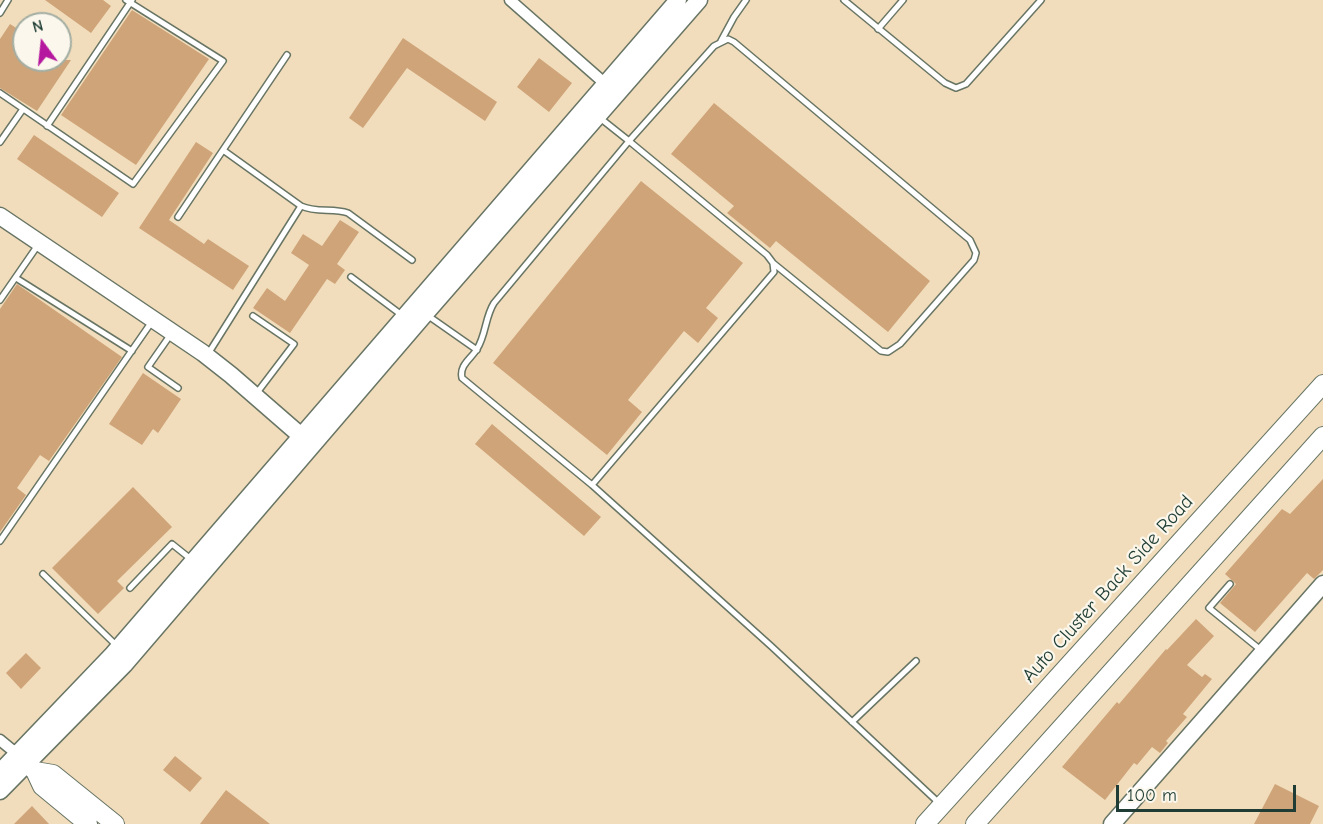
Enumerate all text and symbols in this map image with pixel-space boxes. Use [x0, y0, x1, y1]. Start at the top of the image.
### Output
north arrow [12, 12, 72, 72]
text: N [30, 17, 45, 37]
street label: Auto Cluster Back Side Road [1017, 490, 1199, 688]
scale bar [1119, 773, 1299, 811]
text: 100 m [1127, 785, 1177, 806]

